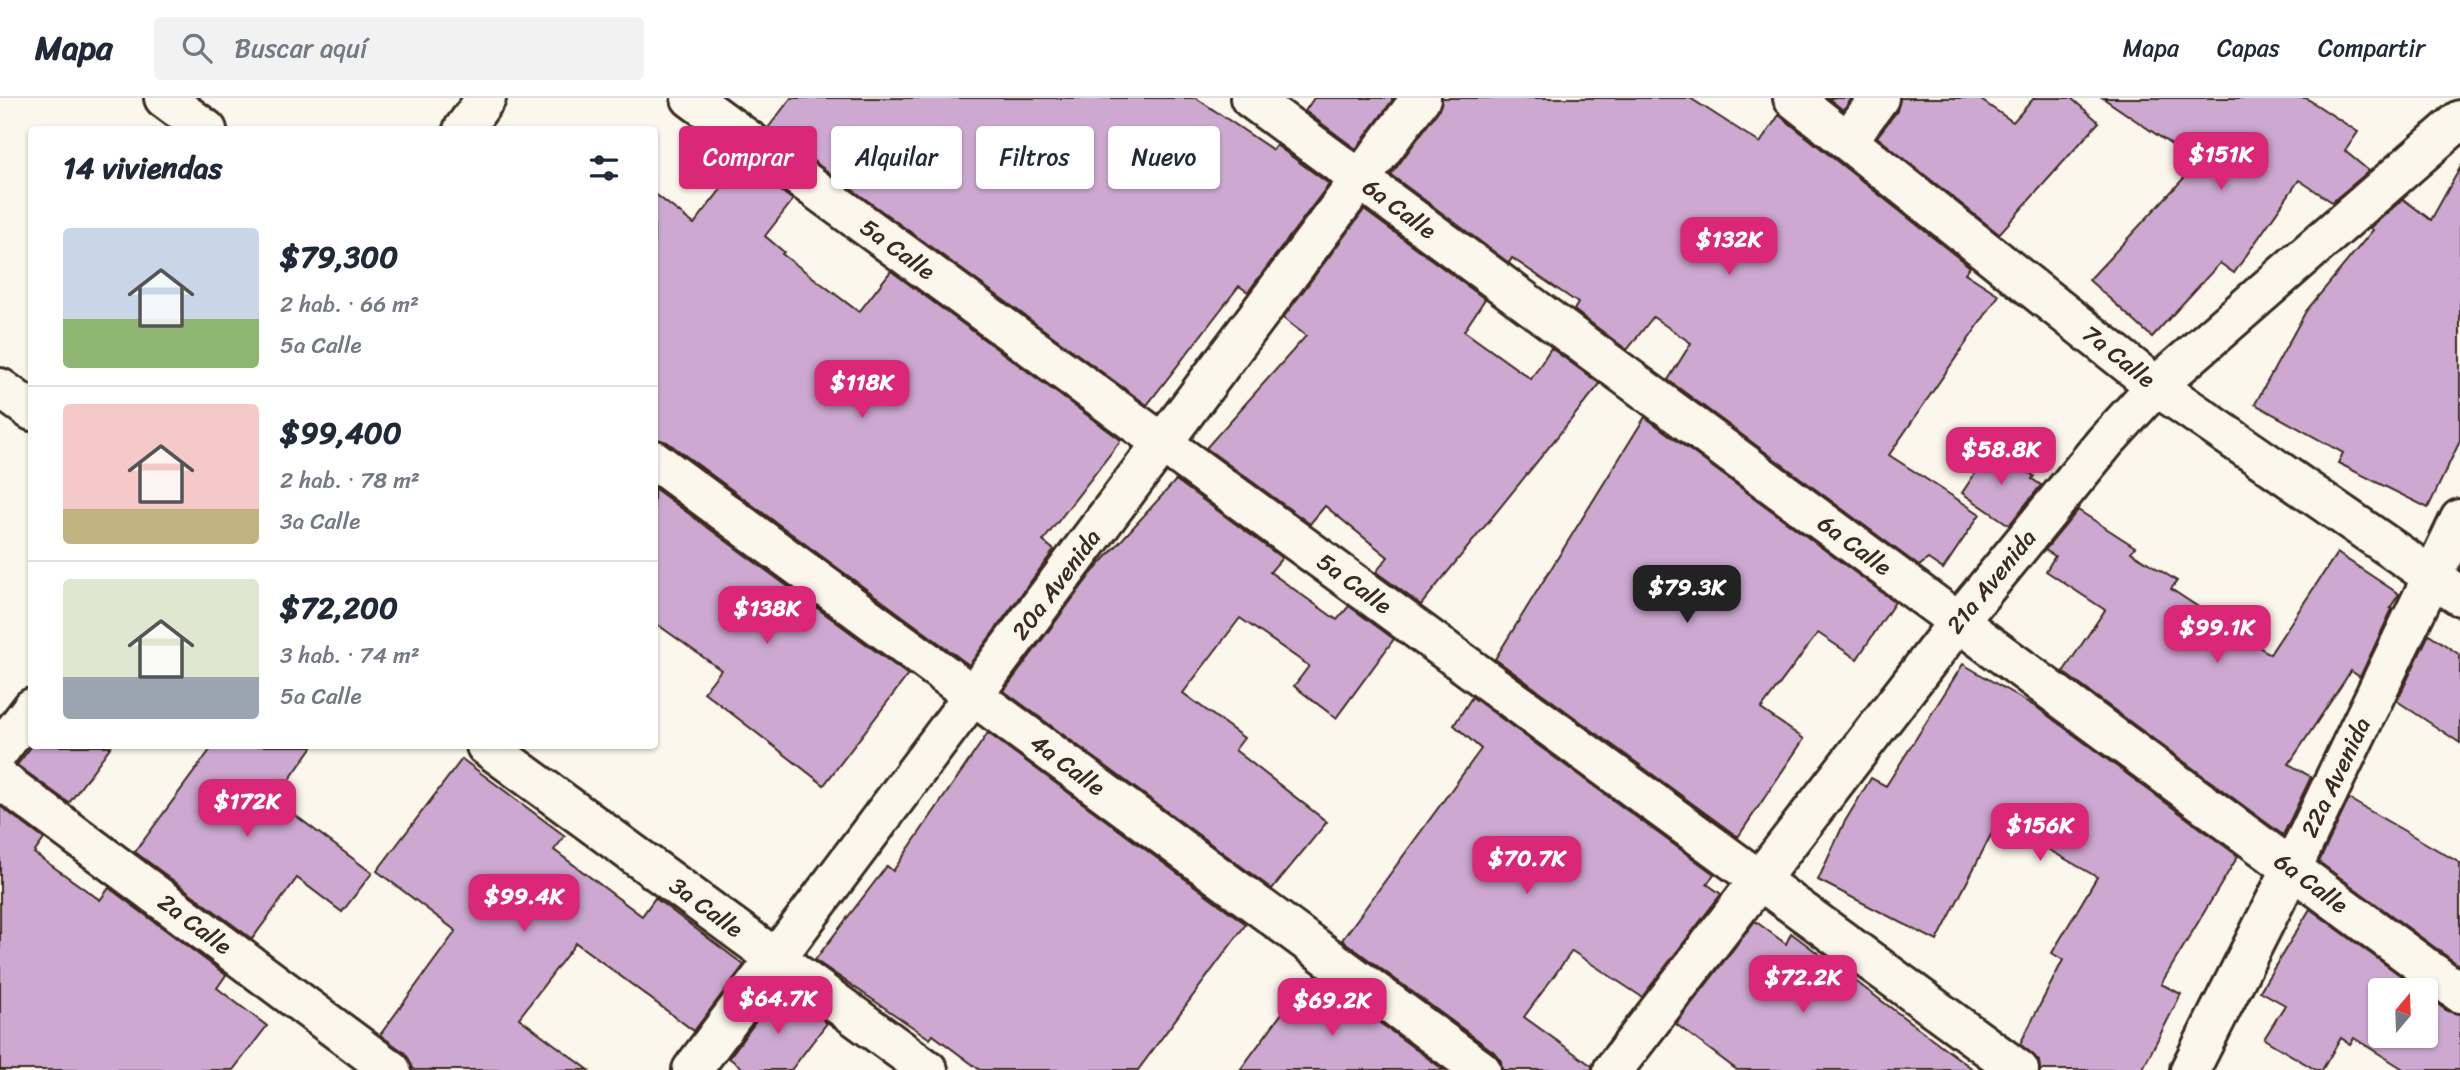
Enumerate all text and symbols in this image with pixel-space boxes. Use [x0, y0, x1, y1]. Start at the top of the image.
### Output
search box [154, 17, 644, 80]
text: Mapa [35, 19, 112, 77]
text: Buscar aquí [234, 25, 367, 71]
text: Mapa [2123, 27, 2179, 69]
text: Capas [2217, 27, 2280, 69]
text: Compartir [2318, 27, 2425, 69]
icon: search [178, 29, 216, 67]
chip: Comprar [679, 126, 817, 189]
chip: Alquilar [831, 126, 962, 189]
chip: Filtros [976, 126, 1094, 189]
chip: Nuevo [1108, 126, 1220, 189]
pin: $151K [2172, 132, 2270, 192]
text: $151K [2189, 134, 2253, 175]
text: 14 viviendas [63, 141, 222, 195]
icon: filters [585, 149, 623, 187]
street label: 6a Calle [1353, 167, 1446, 251]
street label: 5a Calle [851, 207, 945, 292]
pin: $132K [1680, 218, 1778, 277]
text: $132K [1696, 219, 1762, 260]
text: $79,300 [280, 230, 398, 284]
icon: home [119, 256, 203, 340]
text: 2 hab. · 66 m² [280, 284, 419, 325]
street label: 7a Calle [2073, 314, 2165, 399]
text: 5a Calle [280, 325, 362, 366]
pin: $118K [813, 360, 911, 420]
text: $118K [830, 362, 894, 403]
text: $99,400 [280, 406, 402, 460]
pin: $58.8K [1944, 428, 2058, 487]
text: $58.8K [1962, 429, 2040, 470]
icon: home [119, 432, 203, 516]
text: 2 hab. · 78 m² [280, 460, 420, 501]
text: 3a Calle [280, 501, 360, 542]
street label: 6a Calle [1808, 503, 1901, 587]
street label: 20a Avenida [1000, 519, 1112, 649]
street label: 21a Avenida [1935, 519, 2047, 643]
street label: 5a Calle [1307, 541, 1401, 626]
pin: $79.3K [1630, 566, 1744, 625]
text: $79.3K [1649, 567, 1725, 608]
text: $72,200 [280, 581, 398, 635]
pin: $138K [718, 587, 816, 646]
text: $138K [734, 588, 800, 629]
pin: $99.1K [2160, 606, 2274, 665]
icon: home [119, 607, 203, 691]
text: $99.1K [2180, 607, 2254, 648]
text: 3 hab. · 74 m² [280, 635, 420, 676]
text: 5a Calle [280, 676, 362, 717]
street label: 22a Avenida [2289, 710, 2383, 845]
street label: 4a Calle [1021, 723, 1115, 808]
pin: $172K [198, 780, 296, 839]
text: $172K [214, 781, 280, 822]
pin: $156K [1991, 804, 2089, 863]
text: $156K [2007, 805, 2073, 846]
pin: $70.7K [1470, 836, 1584, 896]
text: $70.7K [1488, 838, 1566, 879]
street label: 6a Calle [2265, 841, 2358, 925]
street label: 3a Calle [660, 866, 753, 949]
pin: $99.4K [467, 874, 581, 934]
text: $99.4K [484, 876, 564, 917]
street label: 2a Calle [149, 882, 242, 966]
pin: $72.2K [1746, 956, 1860, 1015]
text: $72.2K [1765, 957, 1841, 998]
pin: $64.7K [721, 976, 835, 1036]
text: $64.7K [740, 978, 816, 1019]
pin: $69.2K [1275, 978, 1389, 1038]
north arrow [2368, 978, 2438, 1048]
map controls [2368, 978, 2438, 1048]
text: $69.2K [1294, 980, 1370, 1021]

